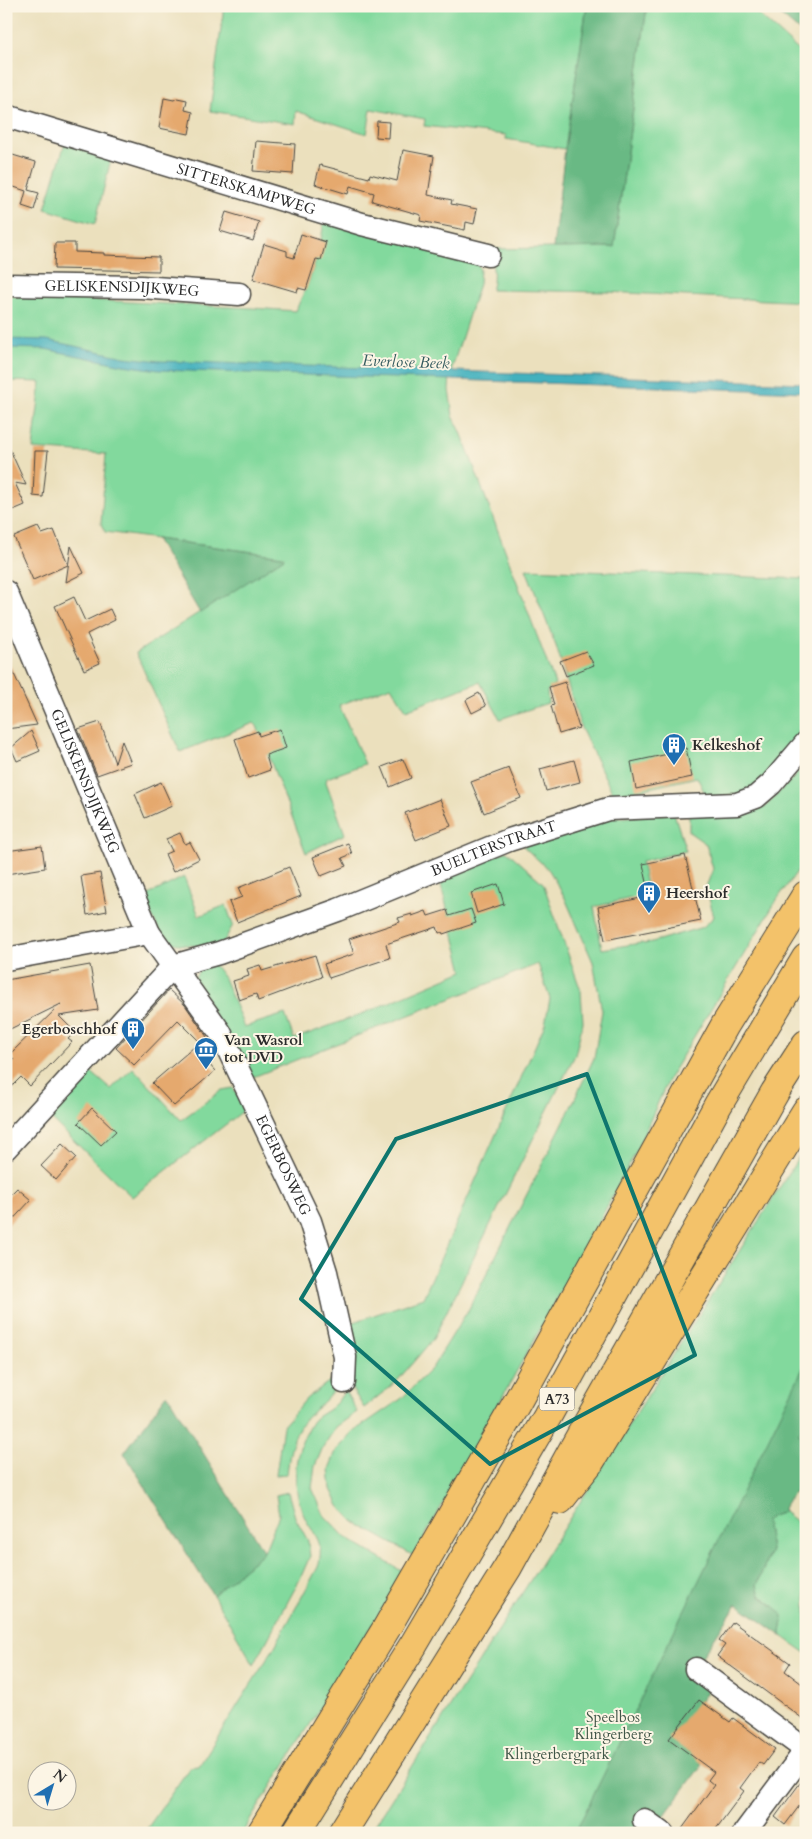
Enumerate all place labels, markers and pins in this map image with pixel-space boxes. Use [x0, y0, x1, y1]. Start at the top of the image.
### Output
building icon: Kelkeshof [661, 732, 687, 766]
place label: Kelkeshof [692, 735, 763, 755]
building icon: Heershof [636, 880, 662, 914]
place label: Heershof [666, 883, 731, 903]
building icon: Egerboschhof [120, 1016, 146, 1050]
place label: Egerboschhof [22, 1019, 119, 1039]
place label: Van Wasrol tot DVD [224, 1030, 303, 1067]
museum icon: Van Wasrol tot DVD [193, 1036, 219, 1070]

